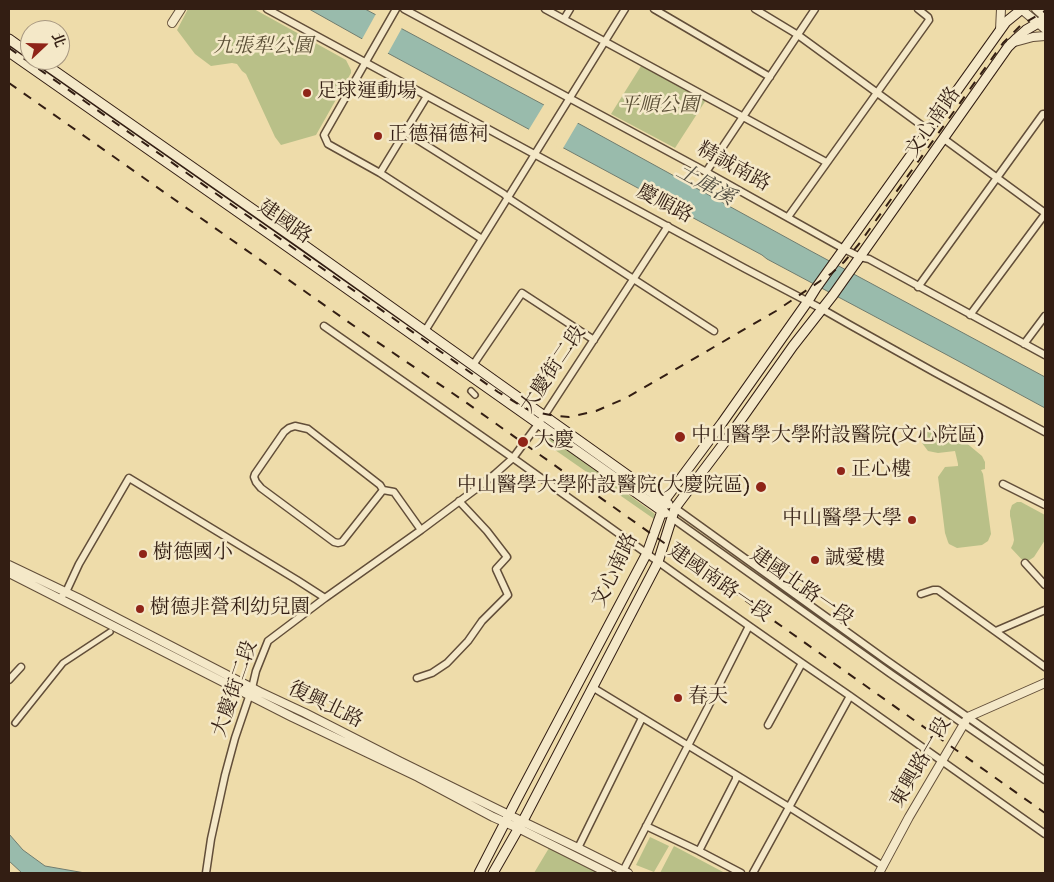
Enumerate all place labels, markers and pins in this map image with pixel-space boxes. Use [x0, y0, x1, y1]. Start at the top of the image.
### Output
place label: 足球運動場 [317, 81, 417, 105]
marker: 足球運動場 [301, 87, 313, 99]
place label: 正德福德祠 [388, 124, 488, 148]
marker: 正德福德祠 [372, 130, 384, 142]
place label: 中山醫學大學附設醫院(文心院區) [691, 425, 984, 449]
place label: 大慶 [534, 430, 574, 454]
marker: 中山醫學大學附設醫院(文心院區) [673, 430, 687, 444]
marker: 大慶 [516, 435, 530, 449]
place label: 正心樓 [851, 459, 911, 483]
marker: 正心樓 [835, 465, 847, 477]
place label: 中山醫學大學附設醫院(大慶院區) [457, 475, 750, 499]
marker: 中山醫學大學附設醫院(大慶院區) [754, 480, 768, 494]
place label: 中山醫學大學 [782, 508, 902, 532]
marker: 中山醫學大學 [906, 514, 918, 526]
place label: 樹德國小 [153, 542, 233, 566]
marker: 樹德國小 [137, 548, 149, 560]
place label: 誠愛樓 [825, 548, 885, 572]
marker: 誠愛樓 [809, 554, 821, 566]
place label: 樹德非營利幼兒園 [150, 597, 310, 621]
marker: 樹德非營利幼兒園 [134, 603, 146, 615]
place label: 春天 [688, 686, 728, 710]
marker: 春天 [672, 692, 684, 704]

